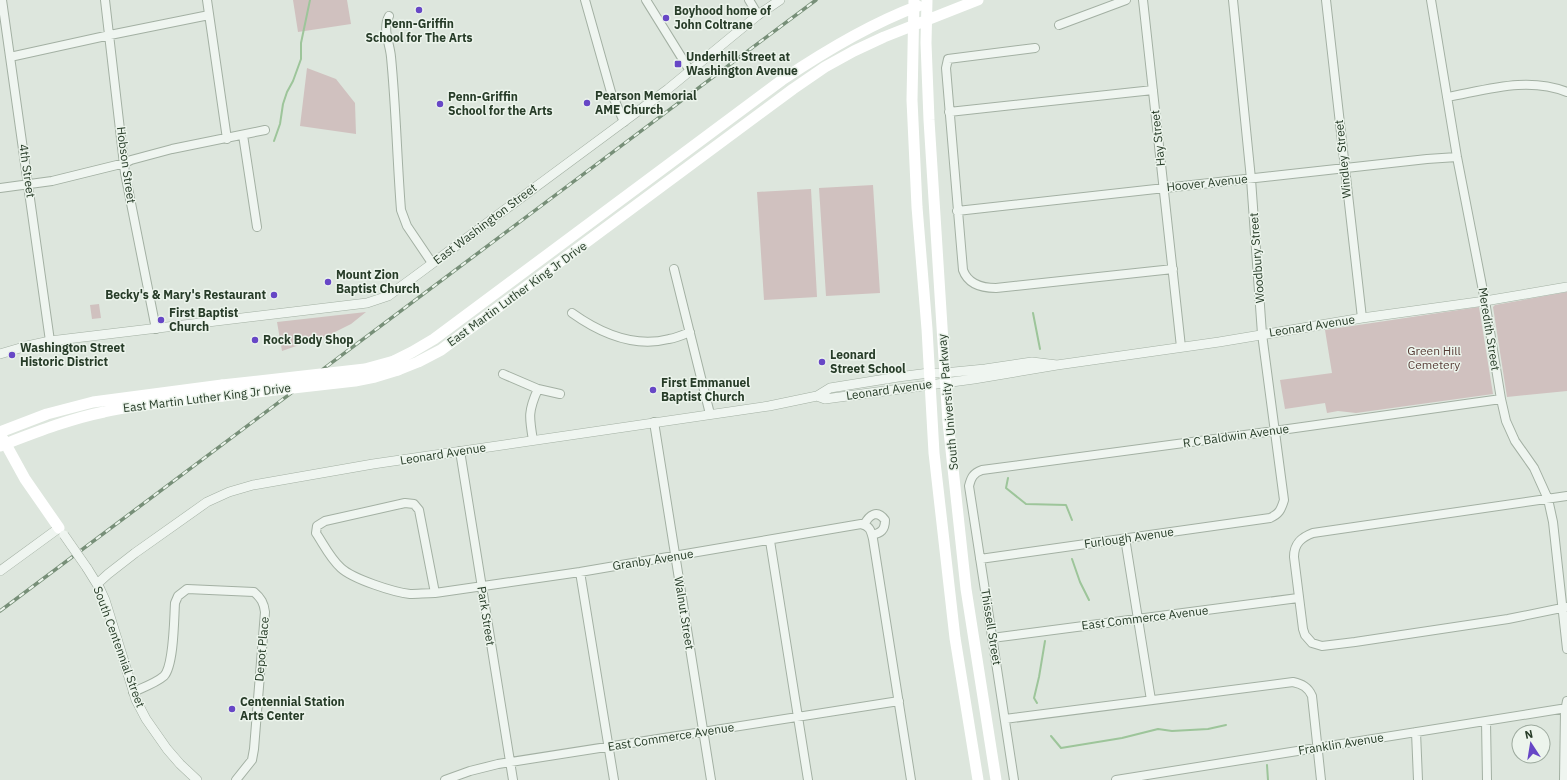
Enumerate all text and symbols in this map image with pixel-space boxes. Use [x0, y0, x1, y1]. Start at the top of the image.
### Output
place label: Boyhood home of John Coltrane [674, 3, 772, 32]
marker: Penn-Griffin School for The Arts [414, 5, 424, 15]
marker: Boyhood home of John Coltrane [661, 13, 671, 23]
place label: Penn-Griffin School for The Arts [365, 16, 473, 45]
place label: Underhill Street at Washington Avenue [686, 49, 798, 78]
marker: Underhill Street at Washington Avenue [673, 59, 683, 69]
place label: Pearson Memorial AME Church [595, 88, 697, 117]
place label: Penn-Griffin School for the Arts [448, 89, 553, 118]
marker: Pearson Memorial AME Church [582, 98, 592, 108]
marker: Penn-Griffin School for the Arts [435, 99, 445, 109]
street label: Hay Street [1147, 109, 1168, 167]
street label: Windley Street [1331, 119, 1354, 199]
street label: Hobson Street [114, 126, 139, 204]
street label: 4th Street [16, 143, 39, 199]
street label: Hoover Avenue [1166, 171, 1249, 194]
street label: East Washington Street [430, 180, 539, 267]
street label: Woodbury Street [1246, 212, 1267, 304]
street label: East Martin Luther King Jr Drive [444, 238, 590, 349]
place label: Mount Zion Baptist Church [336, 267, 420, 296]
marker: Mount Zion Baptist Church [323, 277, 333, 287]
street label: Meredith Street [1476, 286, 1503, 372]
place label: Becky's & Mary's Restaurant [105, 287, 266, 302]
marker: Becky's & Mary's Restaurant [269, 290, 279, 300]
place label: First Baptist Church [169, 305, 239, 334]
street label: Leonard Avenue [1268, 311, 1356, 340]
marker: First Baptist Church [156, 315, 166, 325]
place label: Rock Body Shop [263, 332, 354, 347]
street label: South University Parkway [934, 333, 961, 471]
marker: Rock Body Shop [250, 335, 260, 345]
place label: Washington Street Historic District [20, 340, 125, 369]
park label: Green Hill Cemetery [1407, 343, 1461, 372]
place label: Leonard Street School [830, 347, 906, 376]
marker: Washington Street Historic District [7, 350, 17, 360]
marker: Leonard Street School [817, 357, 827, 367]
place label: First Emmanuel Baptist Church [661, 375, 750, 404]
street label: Leonard Avenue [845, 376, 933, 403]
street label: East Martin Luther King Jr Drive [122, 380, 292, 415]
marker: First Emmanuel Baptist Church [648, 385, 658, 395]
street label: R C Baldwin Avenue [1182, 421, 1290, 450]
street label: Leonard Avenue [399, 439, 487, 468]
street label: Furlough Avenue [1083, 524, 1175, 551]
street label: Granby Avenue [611, 546, 695, 573]
street label: Walnut Street [671, 575, 698, 651]
street label: South Centennial Street [91, 584, 148, 710]
street label: Park Street [474, 585, 499, 647]
street label: Thissell Street [978, 588, 1005, 666]
street label: East Commerce Avenue [1081, 602, 1210, 633]
street label: Depot Place [251, 616, 272, 682]
place label: Centennial Station Arts Center [240, 694, 345, 723]
marker: Centennial Station Arts Center [227, 704, 237, 714]
street label: East Commerce Avenue [607, 719, 736, 754]
north arrow [1511, 724, 1551, 764]
text: N [1524, 727, 1534, 742]
street label: Franklin Avenue [1297, 729, 1385, 758]

